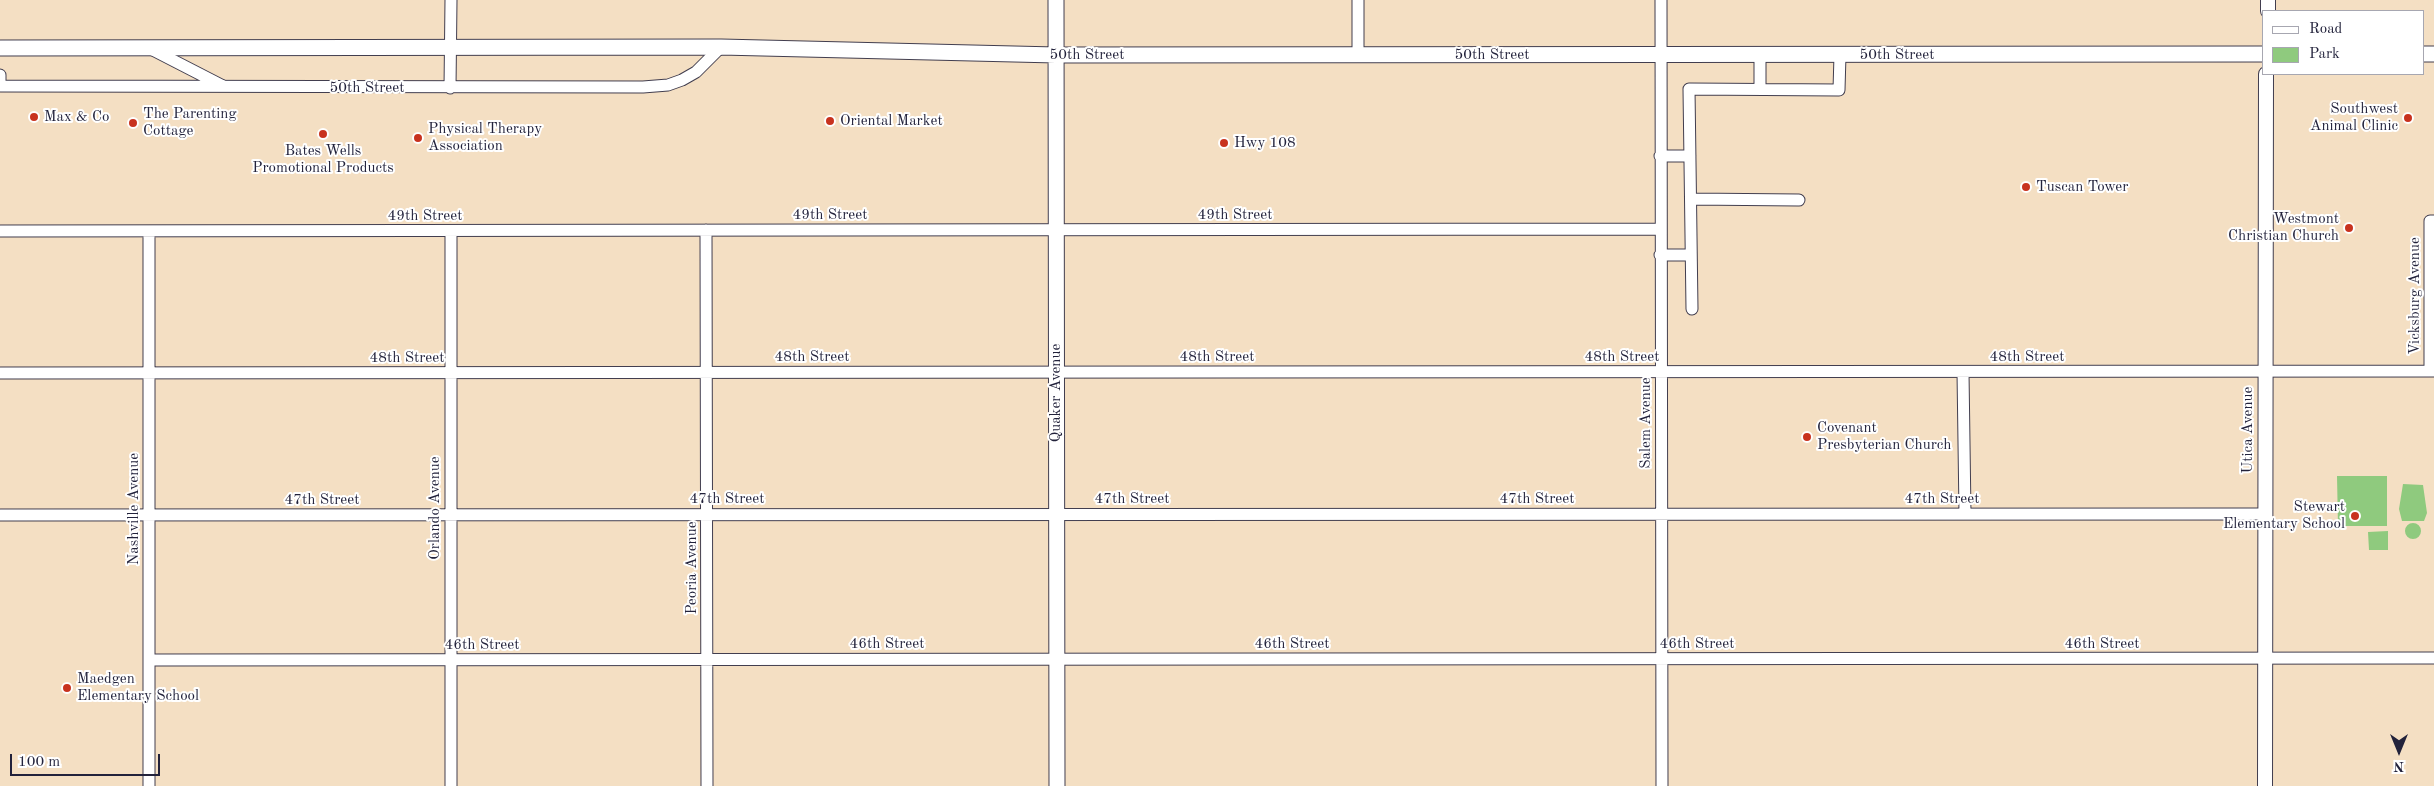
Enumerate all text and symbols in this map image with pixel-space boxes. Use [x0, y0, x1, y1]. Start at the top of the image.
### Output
legend [2262, 10, 2424, 75]
text: Road [2309, 22, 2342, 37]
street label: 50th Street [1050, 46, 1124, 64]
street label: 50th Street [1455, 46, 1529, 64]
street label: 50th Street [1860, 46, 1934, 64]
text: Park [2309, 47, 2340, 62]
street label: 50th Street [330, 79, 404, 97]
place label: Southwest Animal Clinic [2310, 100, 2398, 135]
place label: The Parenting Cottage [143, 105, 237, 140]
place label: Max & Co [44, 108, 109, 126]
marker: Max & Co [28, 111, 40, 123]
place label: Oriental Market [840, 112, 943, 130]
marker: Southwest Animal Clinic [2402, 112, 2414, 124]
marker: Oriental Market [824, 115, 836, 127]
marker: The Parenting Cottage [127, 117, 139, 129]
place label: Physical Therapy Association [428, 120, 542, 155]
marker: Bates Wells Promotional Products [317, 128, 329, 140]
marker: Physical Therapy Association [412, 132, 424, 144]
place label: Hwy 108 [1234, 134, 1296, 152]
marker: Hwy 108 [1218, 137, 1230, 149]
place label: Bates Wells Promotional Products [252, 142, 394, 177]
place label: Tuscan Tower [2036, 178, 2128, 196]
marker: Tuscan Tower [2020, 181, 2032, 193]
street label: 49th Street [793, 206, 867, 224]
street label: 49th Street [1198, 206, 1272, 224]
street label: 49th Street [388, 207, 462, 225]
place label: Westmont Christian Church [2228, 210, 2339, 245]
marker: Westmont Christian Church [2343, 222, 2355, 234]
street label: Vicksburg Avenue [2406, 237, 2424, 355]
street label: Quaker Avenue [1047, 344, 1065, 442]
street label: 48th Street [775, 348, 849, 366]
street label: 48th Street [1180, 348, 1254, 366]
street label: 48th Street [1585, 348, 1659, 366]
street label: 48th Street [1990, 348, 2064, 366]
street label: 48th Street [370, 349, 444, 367]
street label: Salem Avenue [1637, 377, 1655, 469]
street label: Utica Avenue [2239, 387, 2257, 473]
place label: Covenant Presbyterian Church [1817, 419, 1952, 454]
marker: Covenant Presbyterian Church [1801, 431, 1813, 443]
street label: Nashville Avenue [125, 453, 143, 565]
street label: Orlando Avenue [426, 456, 444, 560]
street label: 47th Street [690, 490, 764, 508]
street label: 47th Street [1095, 490, 1169, 508]
street label: 47th Street [1500, 490, 1574, 508]
street label: 47th Street [1905, 490, 1979, 508]
street label: 47th Street [285, 491, 359, 509]
place label: Stewart Elementary School [2223, 498, 2345, 533]
marker: Stewart Elementary School [2349, 510, 2361, 522]
street label: Peoria Avenue [683, 521, 701, 615]
street label: 46th Street [850, 635, 924, 653]
street label: 46th Street [1255, 635, 1329, 653]
street label: 46th Street [1660, 635, 1734, 653]
street label: 46th Street [2065, 635, 2139, 653]
street label: 46th Street [445, 636, 519, 654]
place label: Maedgen Elementary School [77, 670, 199, 705]
marker: Maedgen Elementary School [61, 682, 73, 694]
north arrow [2374, 726, 2424, 776]
scale bar [12, 744, 162, 776]
text: 100 m [18, 755, 60, 770]
text: N [2394, 759, 2404, 773]

